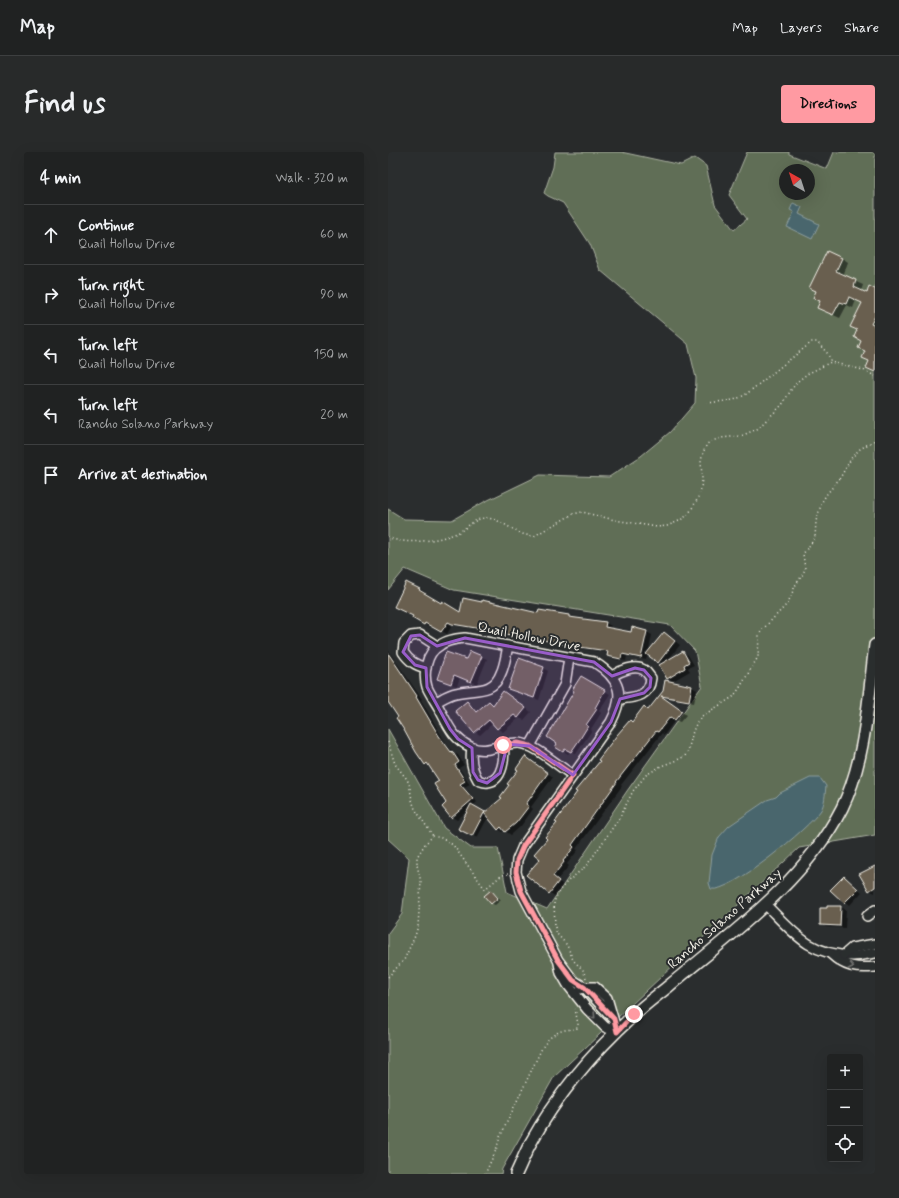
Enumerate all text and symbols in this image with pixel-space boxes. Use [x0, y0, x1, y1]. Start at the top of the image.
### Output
text: Map [20, 15, 55, 40]
text: Map [732, 19, 758, 37]
text: Layers [780, 19, 822, 37]
text: Share [844, 19, 879, 37]
button: Directions [781, 85, 875, 123]
text: Find us [24, 86, 105, 123]
north arrow [779, 164, 815, 200]
text: 4 min [40, 167, 81, 189]
text: Walk · 320 m [275, 170, 348, 187]
text: Continue [78, 216, 134, 236]
icon: ahead [40, 224, 62, 246]
text: 60 m [320, 226, 348, 243]
text: Quail Hollow Drive [78, 236, 175, 253]
text: Turn right [78, 276, 145, 296]
icon: right [40, 284, 62, 306]
text: 90 m [320, 286, 348, 303]
text: Quail Hollow Drive [78, 296, 175, 313]
text: Turn left [78, 336, 138, 356]
icon: left [40, 344, 62, 366]
text: 150 m [314, 346, 348, 363]
text: Quail Hollow Drive [78, 356, 175, 373]
text: Turn left [78, 396, 138, 416]
icon: left [40, 404, 62, 426]
text: 20 m [320, 406, 348, 423]
text: Rancho Solano Parkway [78, 416, 213, 433]
icon: arrive [40, 464, 62, 486]
text: Arrive at destination [78, 465, 207, 485]
street label: Quail Hollow Drive [476, 618, 582, 656]
route start [494, 736, 512, 754]
street label: Rancho Solano Parkway [664, 864, 785, 973]
one-way arrow [848, 961, 855, 969]
route end [625, 1005, 643, 1023]
one-way arrow [588, 1011, 595, 1018]
map controls [827, 1054, 863, 1162]
button: + [827, 1054, 863, 1090]
button: − [827, 1090, 863, 1126]
button: locate [827, 1126, 863, 1162]

